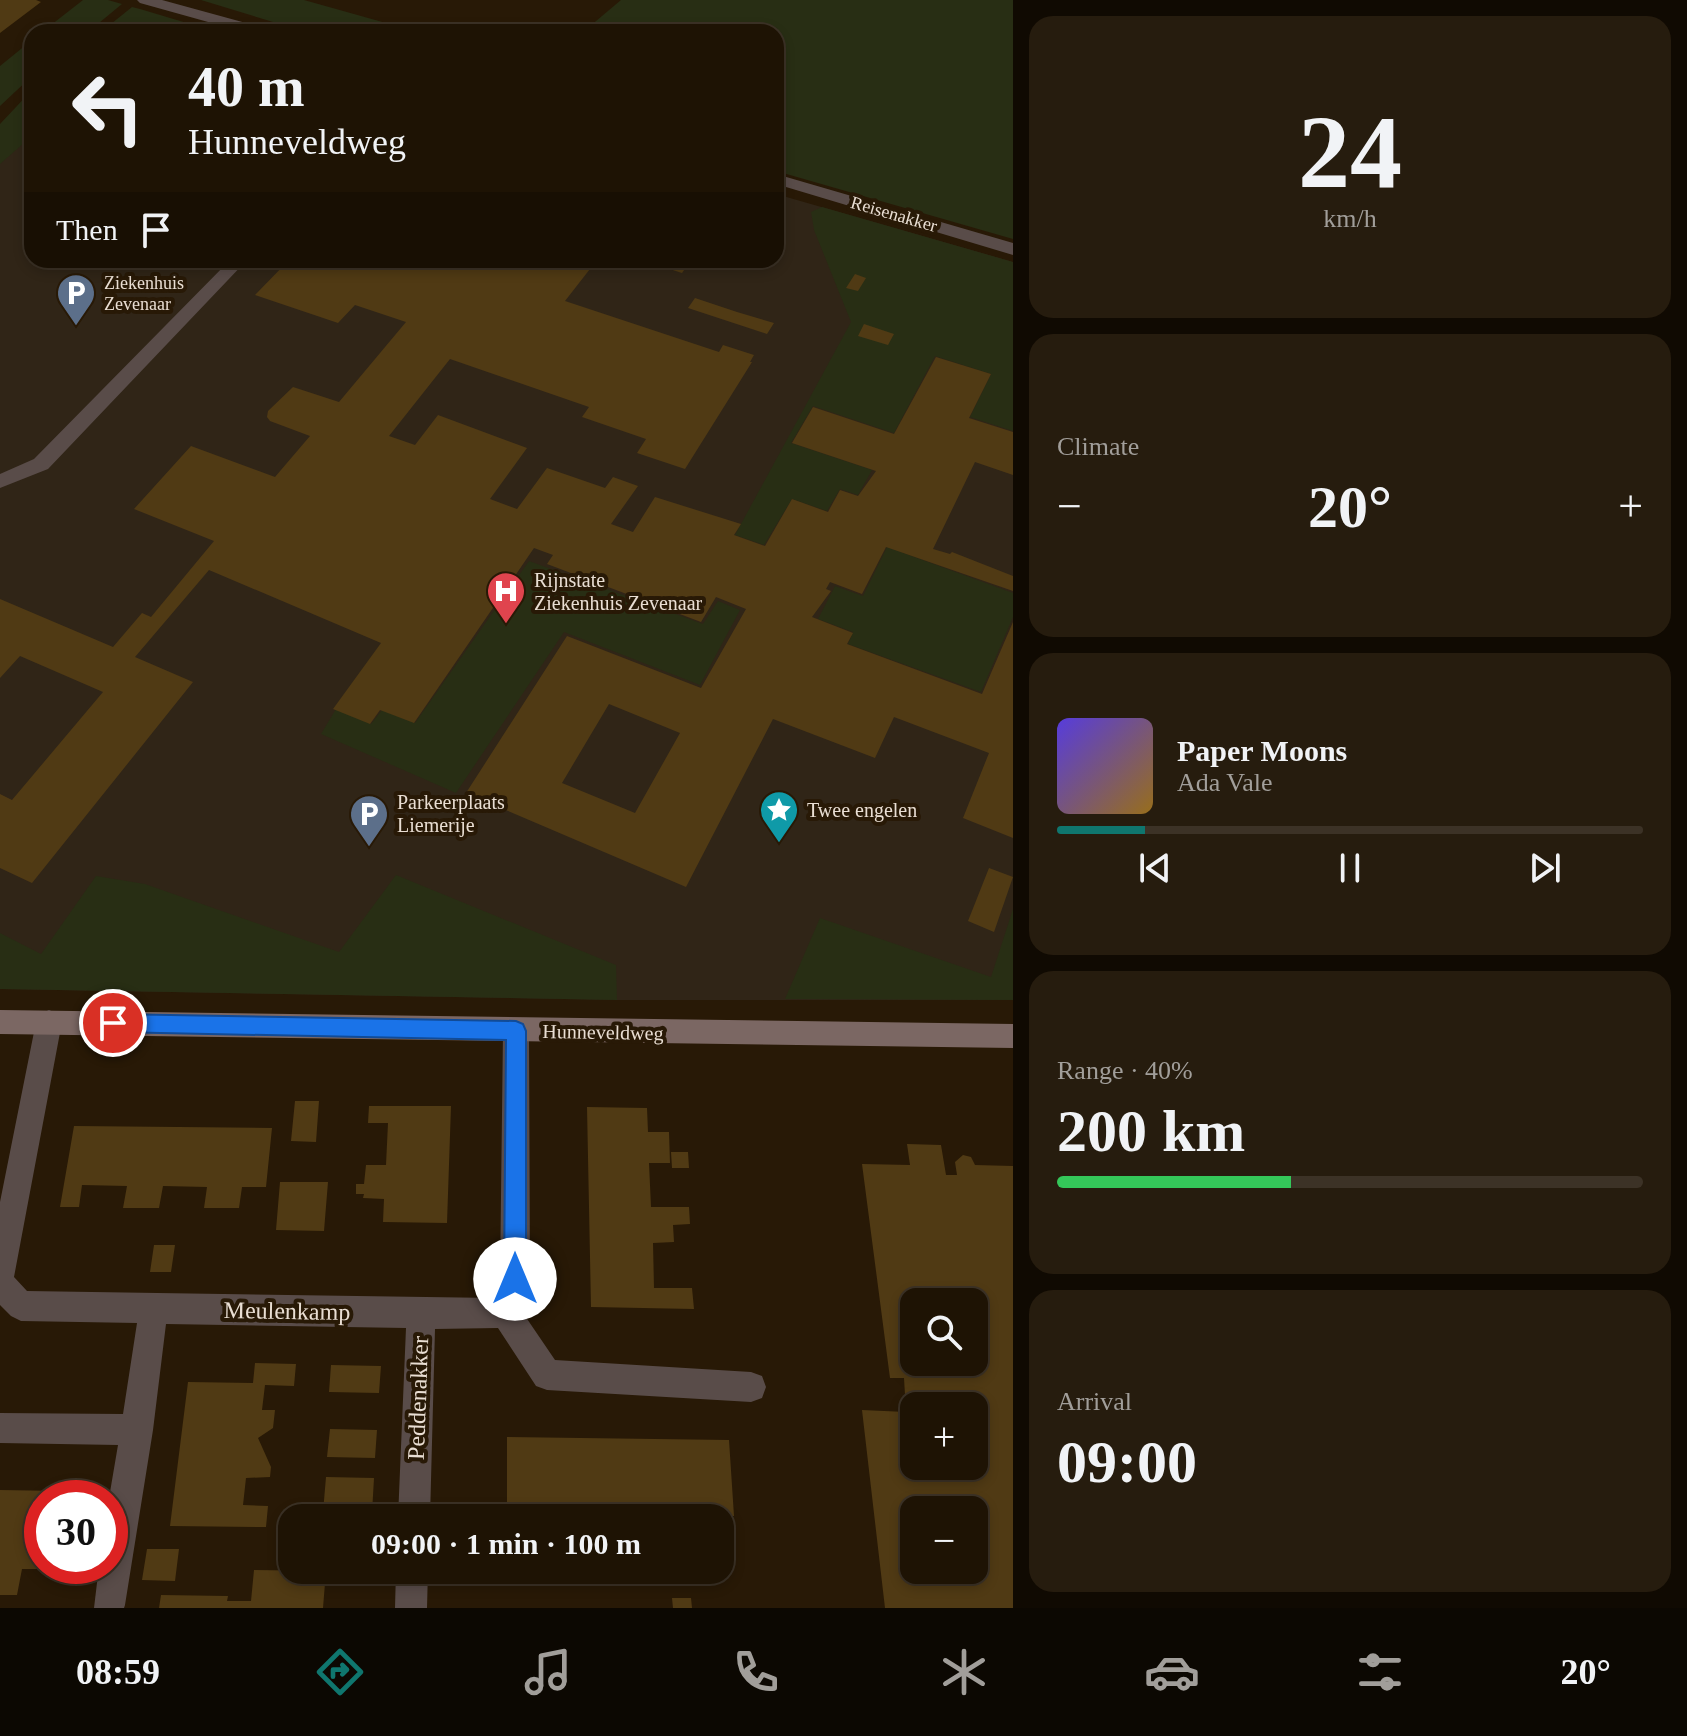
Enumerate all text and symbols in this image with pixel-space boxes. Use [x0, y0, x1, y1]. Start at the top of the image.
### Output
icon: left [56, 56, 160, 160]
text: 40 m [188, 56, 305, 118]
text: 24 [1298, 94, 1402, 209]
text: Hunneveldweg [188, 122, 406, 162]
street label: Reisenakker [848, 192, 940, 236]
text: km/h [1323, 204, 1377, 233]
icon: arrive [134, 208, 178, 252]
text: Then [56, 213, 118, 246]
parking icon: Ziekenhuis Zevenaar [55, 272, 97, 327]
place label: Ziekenhuis Zevenaar [104, 273, 184, 314]
text: Climate [1057, 432, 1139, 461]
text: 20° [1308, 474, 1392, 540]
text: − [1057, 482, 1082, 531]
text: + [1618, 482, 1643, 531]
place label: Rijnstate Ziekenhuis Zevenaar [534, 569, 703, 614]
hospital icon: Rijnstate Ziekenhuis Zevenaar [485, 570, 527, 625]
text: Paper Moons [1177, 734, 1347, 767]
text: Ada Vale [1177, 768, 1273, 797]
place icon: Twee engelen [758, 789, 800, 844]
place label: Parkeerplaats Liemerije [397, 791, 505, 837]
parking icon: Parkeerplaats Liemerije [348, 793, 390, 848]
place label: Twee engelen [807, 799, 917, 822]
icon: previous [1133, 846, 1177, 890]
icon: pause [1328, 846, 1372, 890]
icon: next [1523, 846, 1567, 890]
pin [79, 989, 147, 1057]
icon: arrive [91, 1001, 135, 1045]
street label: Hunneveldweg [542, 1020, 664, 1045]
text: Range · 40% [1057, 1056, 1193, 1085]
text: 200 km [1057, 1098, 1245, 1164]
position arrow [473, 1237, 557, 1321]
map controls [900, 1288, 988, 1584]
button: search [900, 1288, 988, 1376]
street label: Meulenkamp [223, 1297, 351, 1325]
street label: Peddenakker [403, 1336, 433, 1460]
text: Arrival [1057, 1387, 1132, 1416]
button: + [900, 1392, 988, 1480]
text: 09:00 [1057, 1429, 1197, 1495]
speed limit sign: 30 [24, 1480, 128, 1584]
button: − [900, 1496, 988, 1584]
text: 09:00 · 1 min · 100 m [371, 1527, 641, 1560]
icon: directions [312, 1644, 368, 1700]
icon: music [520, 1644, 576, 1700]
icon: phone [728, 1644, 784, 1700]
icon: climate [936, 1644, 992, 1700]
icon: car [1144, 1644, 1200, 1700]
icon: filters [1352, 1644, 1408, 1700]
text: 08:59 [76, 1652, 160, 1692]
text: 20° [1560, 1652, 1611, 1692]

